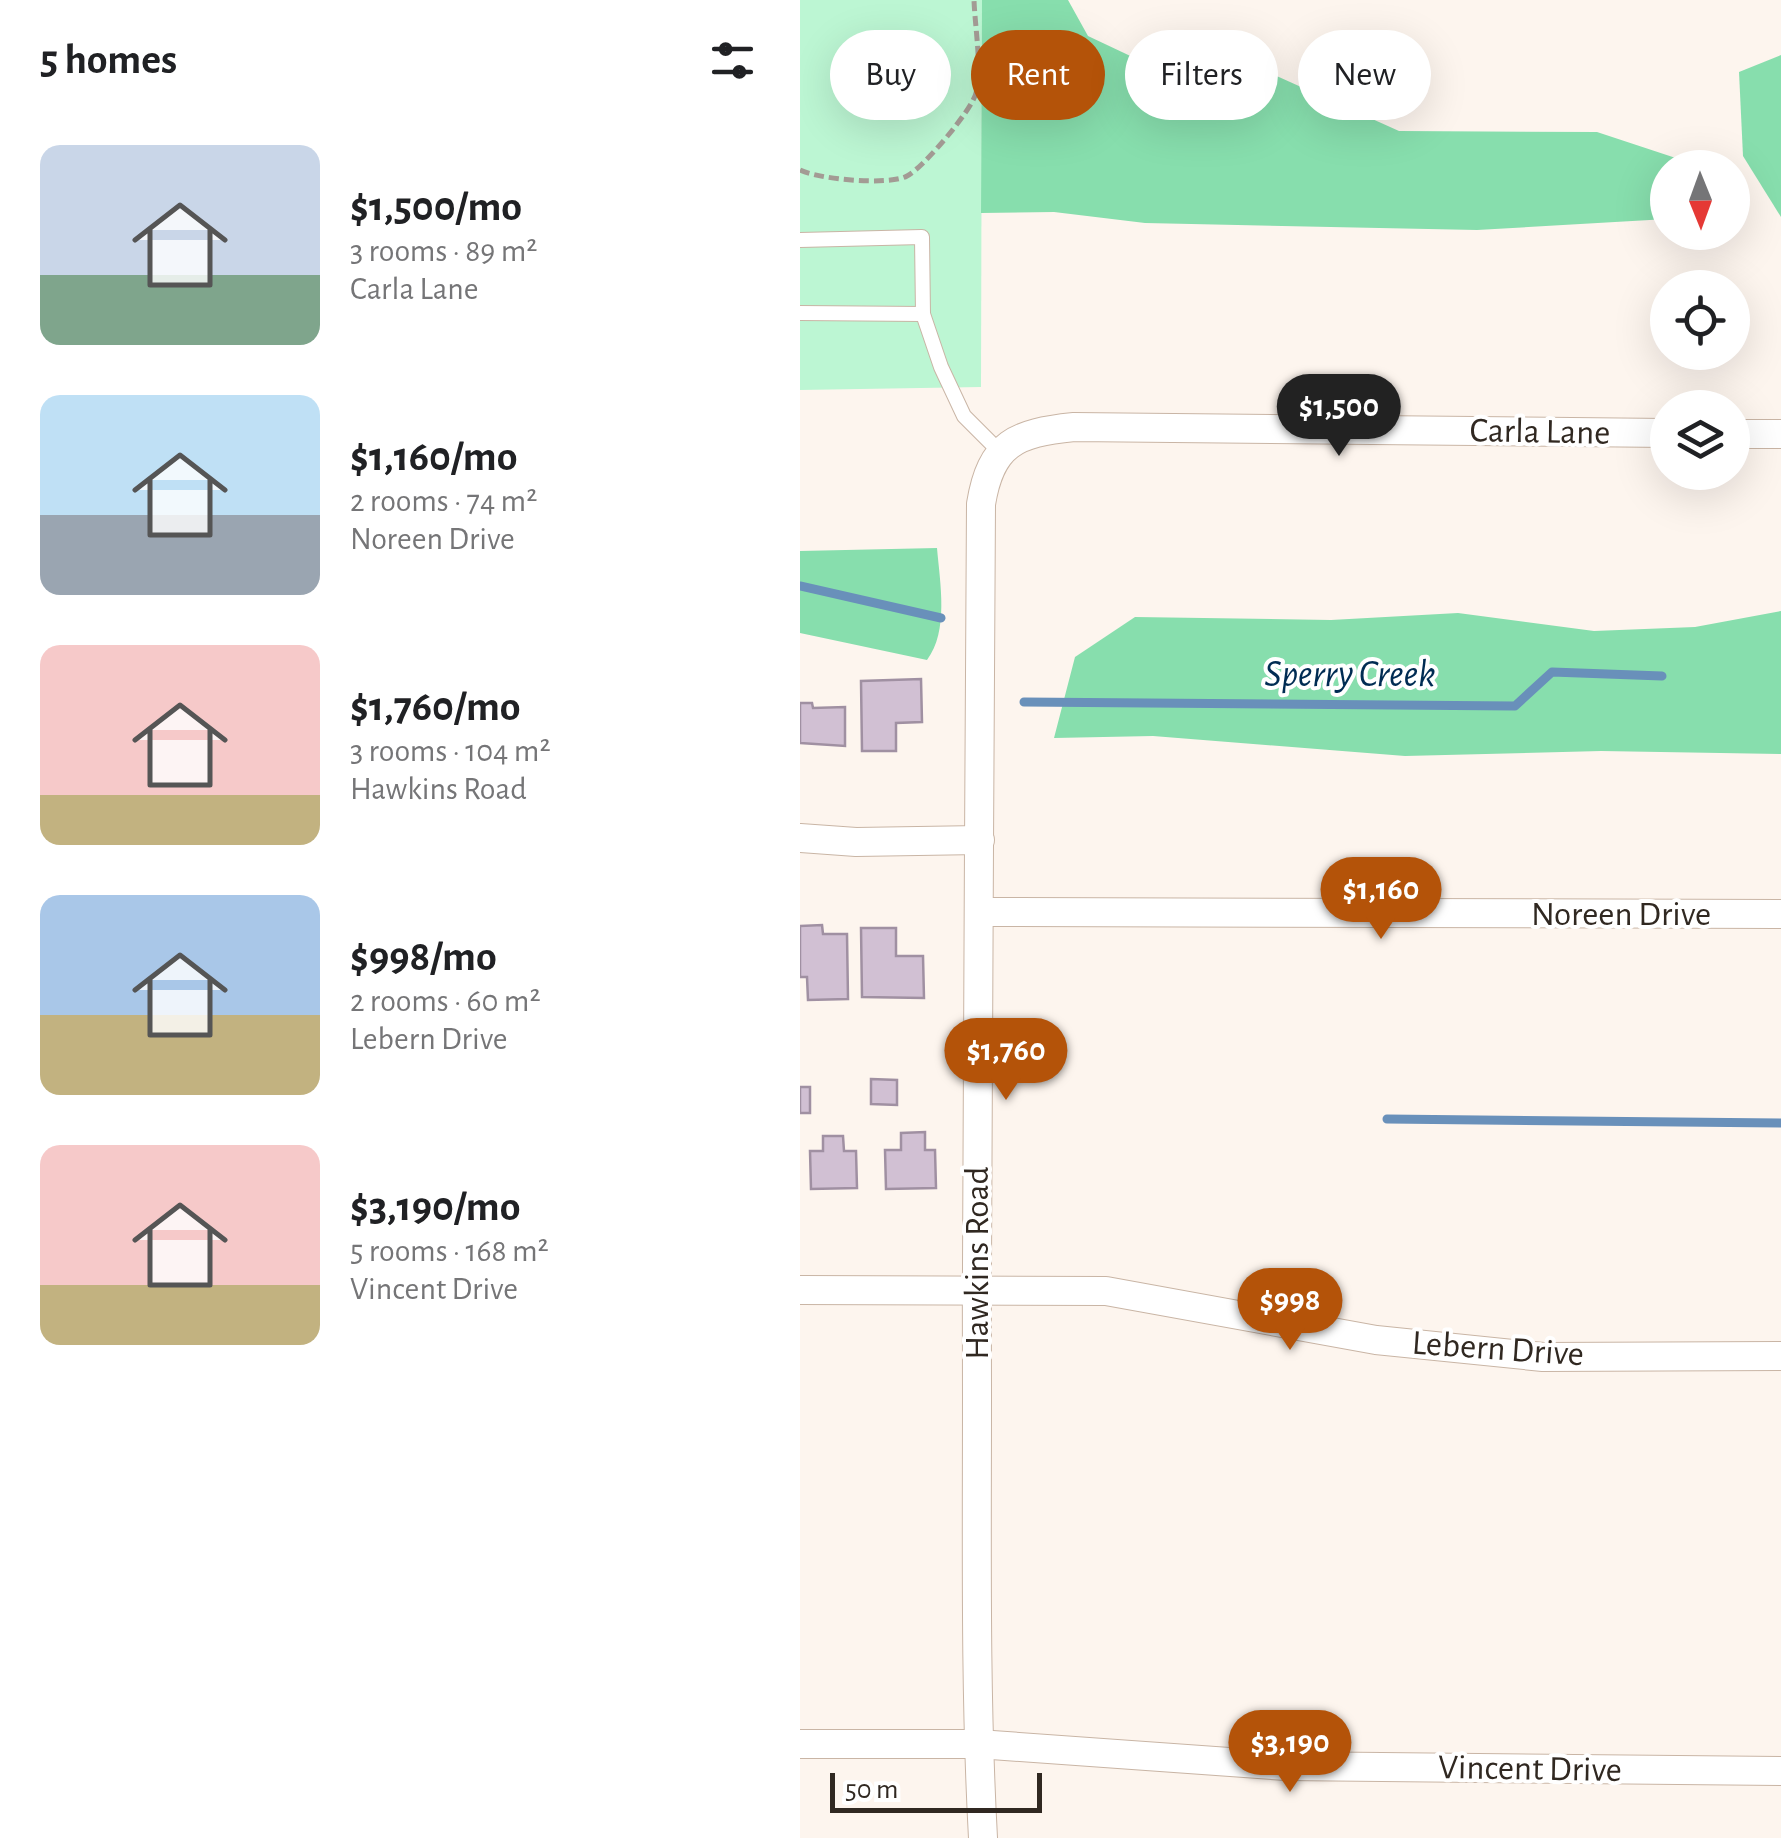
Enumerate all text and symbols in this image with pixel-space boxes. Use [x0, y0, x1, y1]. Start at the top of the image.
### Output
chip: Buy [830, 30, 951, 120]
chip: Rent [971, 30, 1105, 120]
chip: Filters [1125, 30, 1278, 120]
chip: New [1298, 30, 1431, 120]
icon: filters [705, 33, 760, 88]
text: 5 homes [40, 39, 177, 81]
north arrow [1650, 150, 1750, 250]
map controls [1650, 150, 1750, 490]
icon: home [120, 185, 240, 305]
text: $1,500/mo [350, 186, 522, 228]
text: 3 rooms · 89 m² [350, 235, 537, 267]
button: locate [1650, 270, 1750, 370]
text: Carla Lane [350, 273, 478, 305]
pin: $1,500 [1258, 374, 1420, 459]
text: $1,500 [1299, 390, 1379, 422]
button: layers [1650, 390, 1750, 490]
street label: Carla Lane [1469, 413, 1611, 451]
icon: home [120, 435, 240, 555]
text: $1,160/mo [350, 436, 518, 478]
text: 2 rooms · 74 m² [350, 485, 537, 517]
text: Noreen Drive [350, 523, 515, 555]
water label: Sperry Creek [1264, 656, 1436, 694]
icon: home [120, 685, 240, 805]
text: $1,760/mo [350, 686, 521, 728]
text: 3 rooms · 104 m² [350, 735, 551, 767]
text: Hawkins Road [350, 773, 527, 805]
pin: $1,160 [1300, 857, 1462, 942]
text: $1,160 [1343, 873, 1419, 905]
street label: Noreen Drive [1531, 897, 1711, 932]
icon: home [120, 935, 240, 1055]
text: $998/mo [350, 936, 497, 978]
text: 2 rooms · 60 m² [350, 985, 541, 1017]
pin: $1,760 [925, 1018, 1087, 1103]
text: Lebern Drive [350, 1023, 508, 1055]
text: $1,760 [966, 1034, 1046, 1066]
street label: Hawkins Road [960, 1166, 995, 1360]
icon: home [120, 1185, 240, 1305]
text: $3,190/mo [350, 1186, 520, 1228]
text: 5 rooms · 168 m² [350, 1235, 549, 1267]
pin: $998 [1231, 1268, 1349, 1353]
text: Vincent Drive [350, 1273, 518, 1305]
text: $998 [1259, 1284, 1321, 1316]
street label: Lebern Drive [1411, 1326, 1585, 1372]
pin: $3,190 [1209, 1710, 1371, 1795]
text: $3,190 [1250, 1726, 1330, 1758]
street label: Vincent Drive [1438, 1750, 1622, 1788]
scale bar [830, 1768, 1042, 1812]
text: 50 m [845, 1776, 899, 1804]

